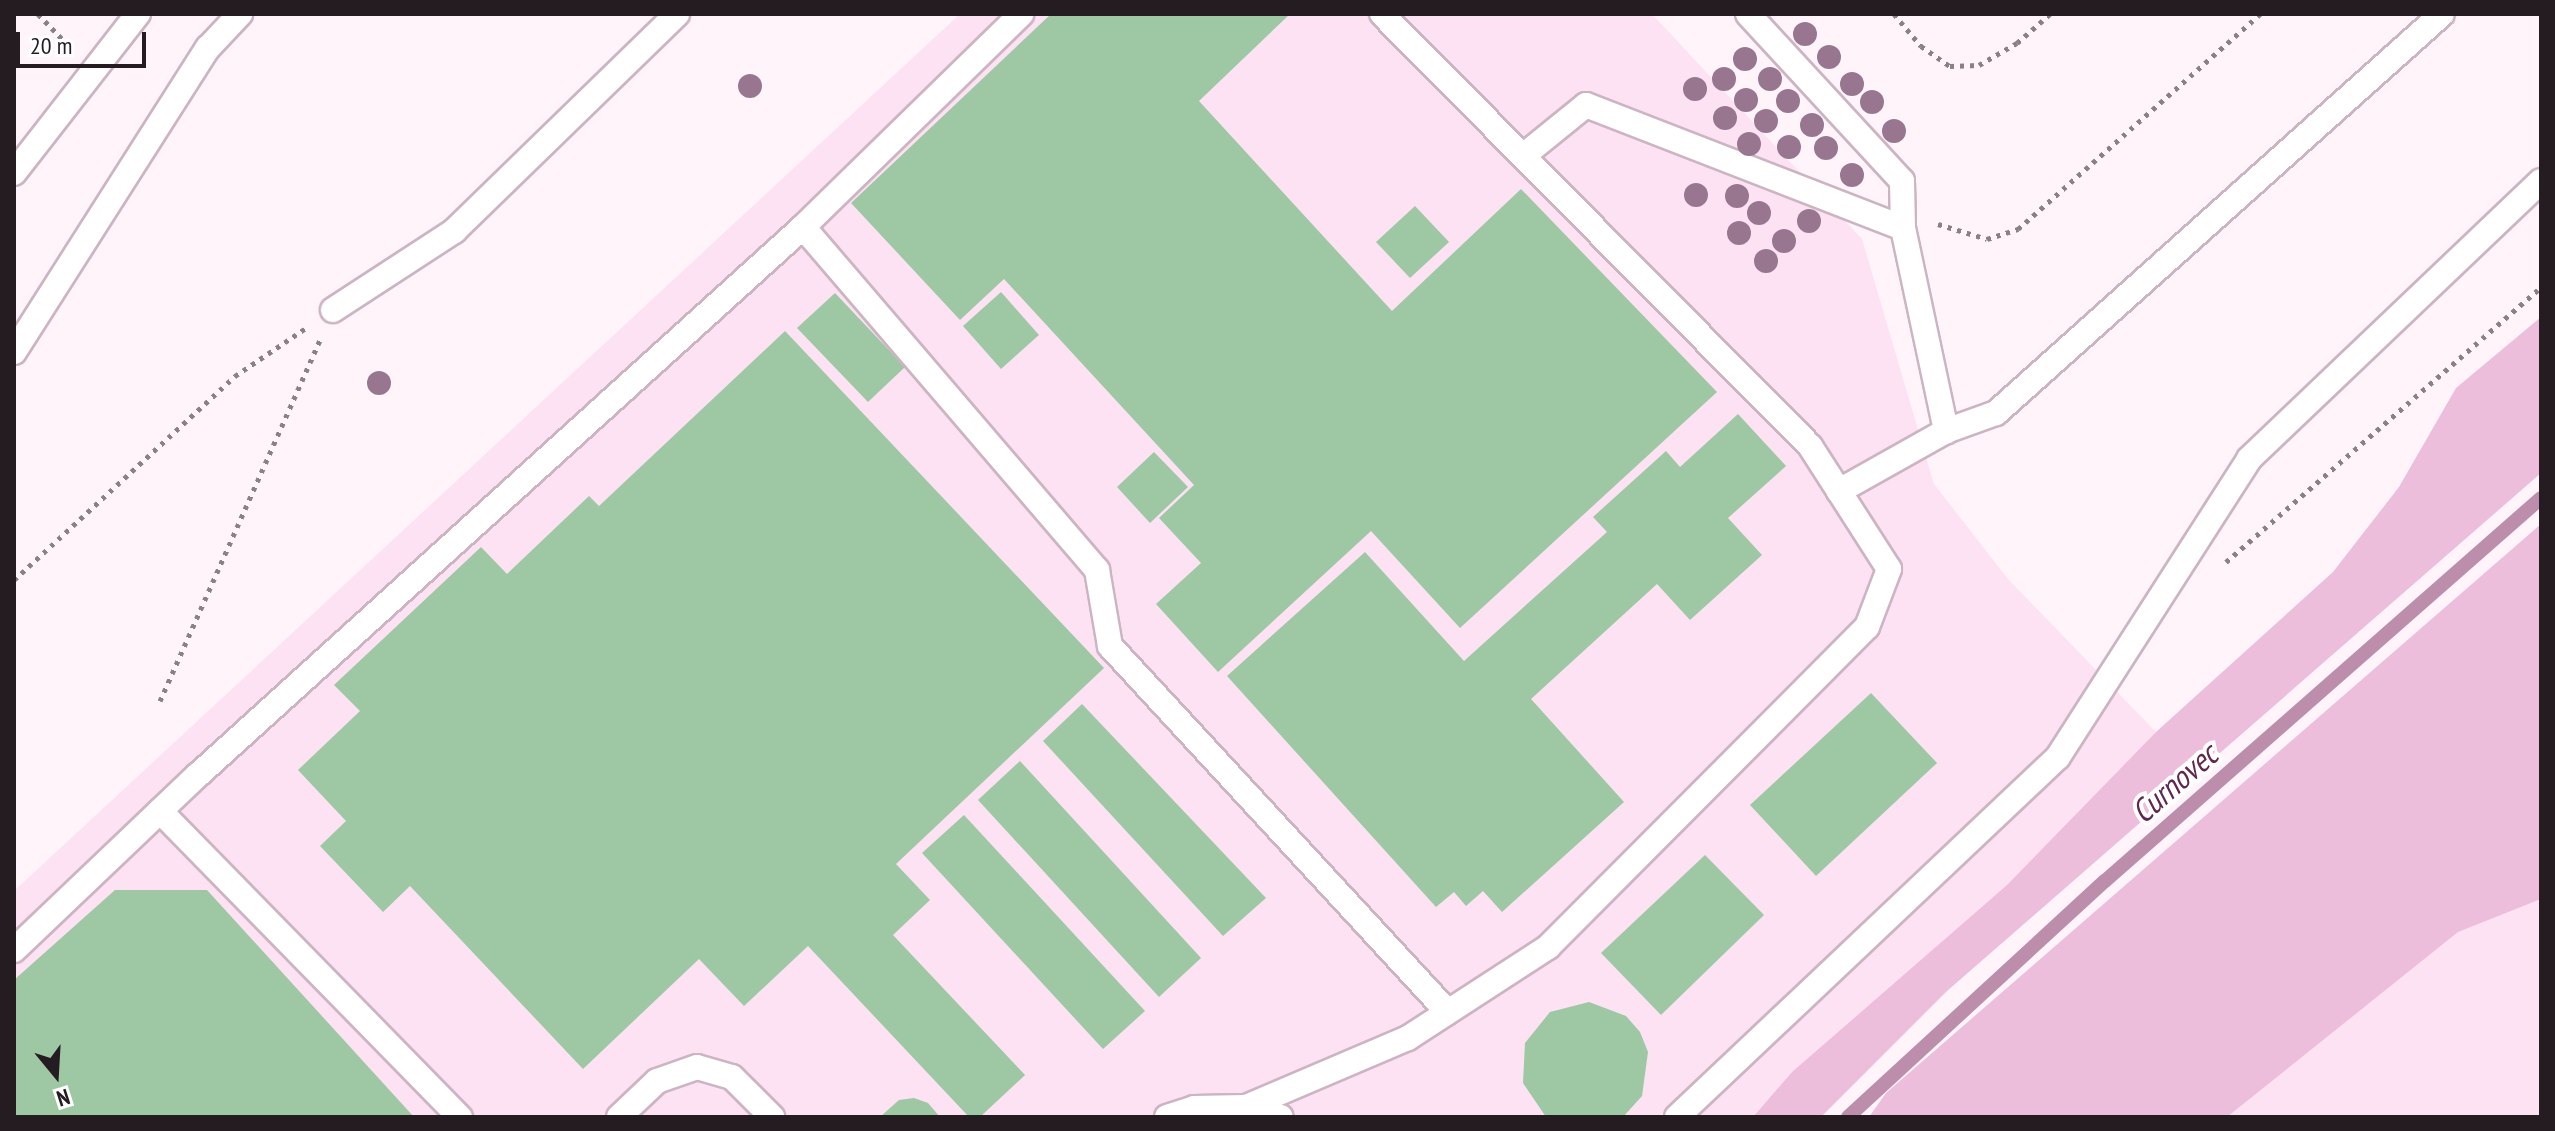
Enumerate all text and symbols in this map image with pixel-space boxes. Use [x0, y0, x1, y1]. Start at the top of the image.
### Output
scale bar [20, 16, 150, 66]
text: 20 m [30, 30, 72, 61]
water label: Curnovec [2123, 735, 2225, 831]
north arrow [16, 1035, 96, 1115]
text: N [53, 1083, 73, 1113]

